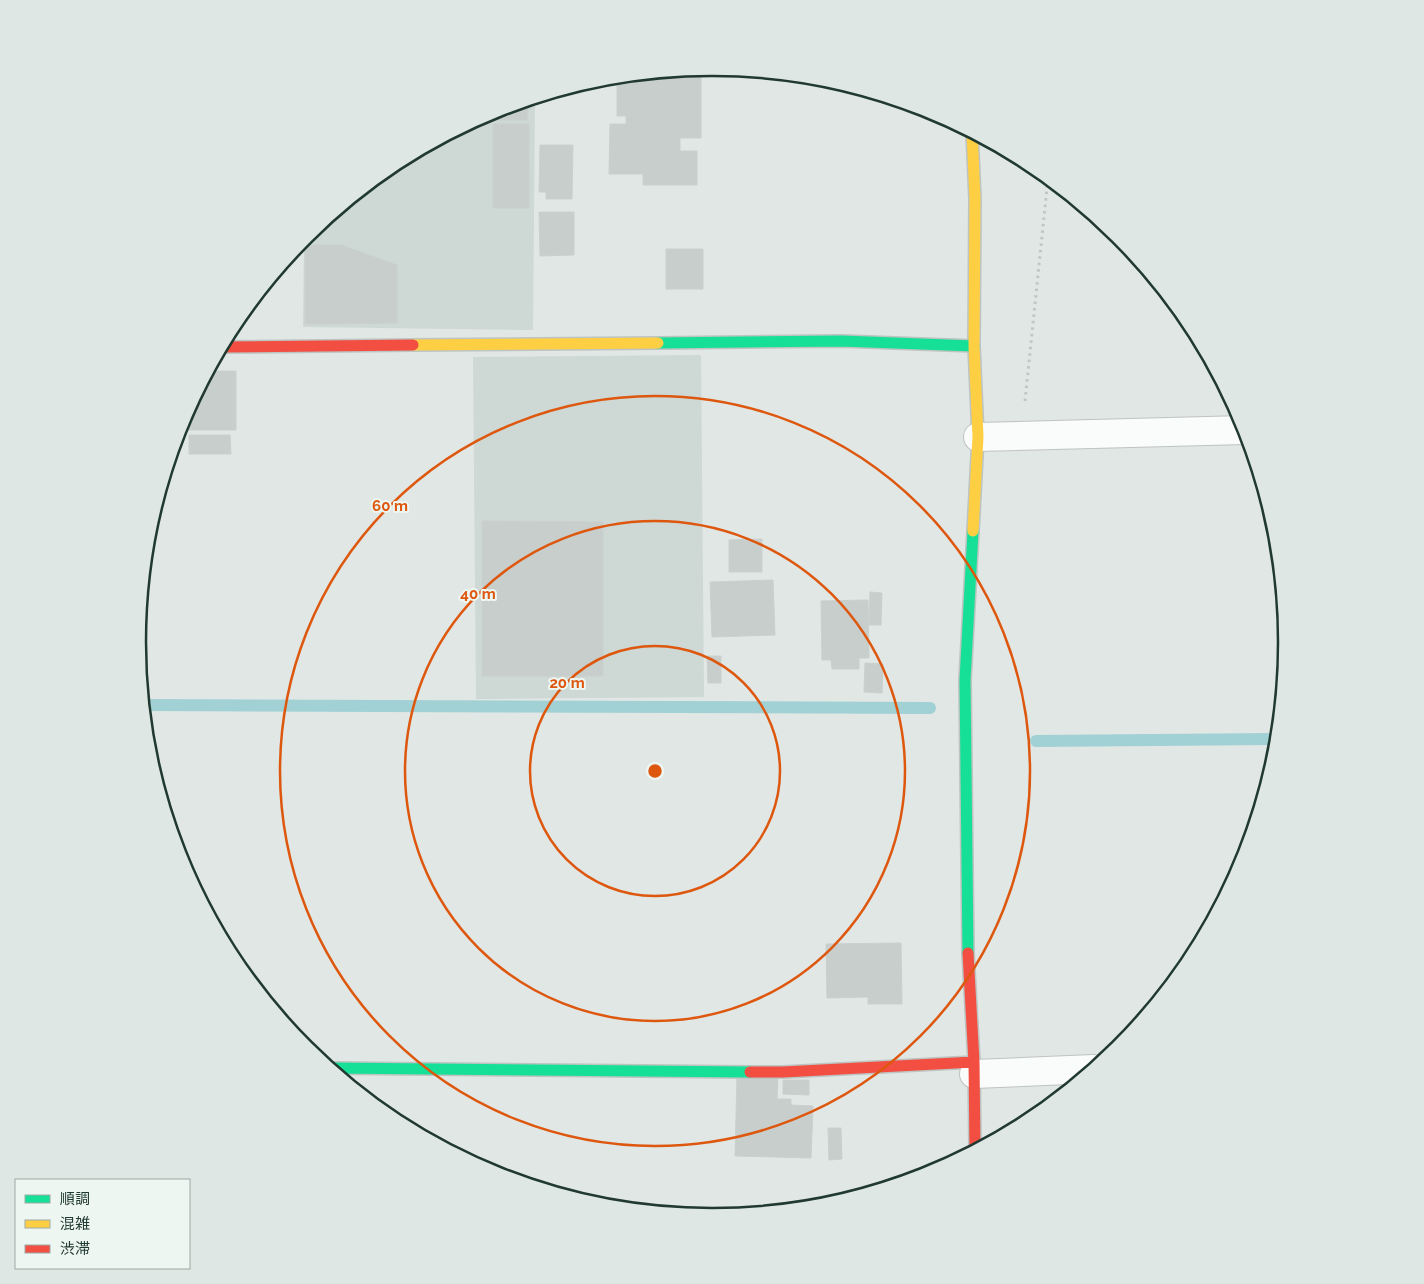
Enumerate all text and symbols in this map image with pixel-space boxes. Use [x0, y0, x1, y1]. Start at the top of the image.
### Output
text: 60 m [372, 497, 408, 515]
text: 40 m [460, 585, 496, 603]
text: 20 m [549, 674, 585, 692]
centre of rings [646, 762, 664, 780]
legend [15, 1179, 190, 1269]
text: 順調 [60, 1190, 90, 1208]
text: 混雑 [60, 1215, 90, 1233]
text: 渋滞 [60, 1240, 90, 1258]

